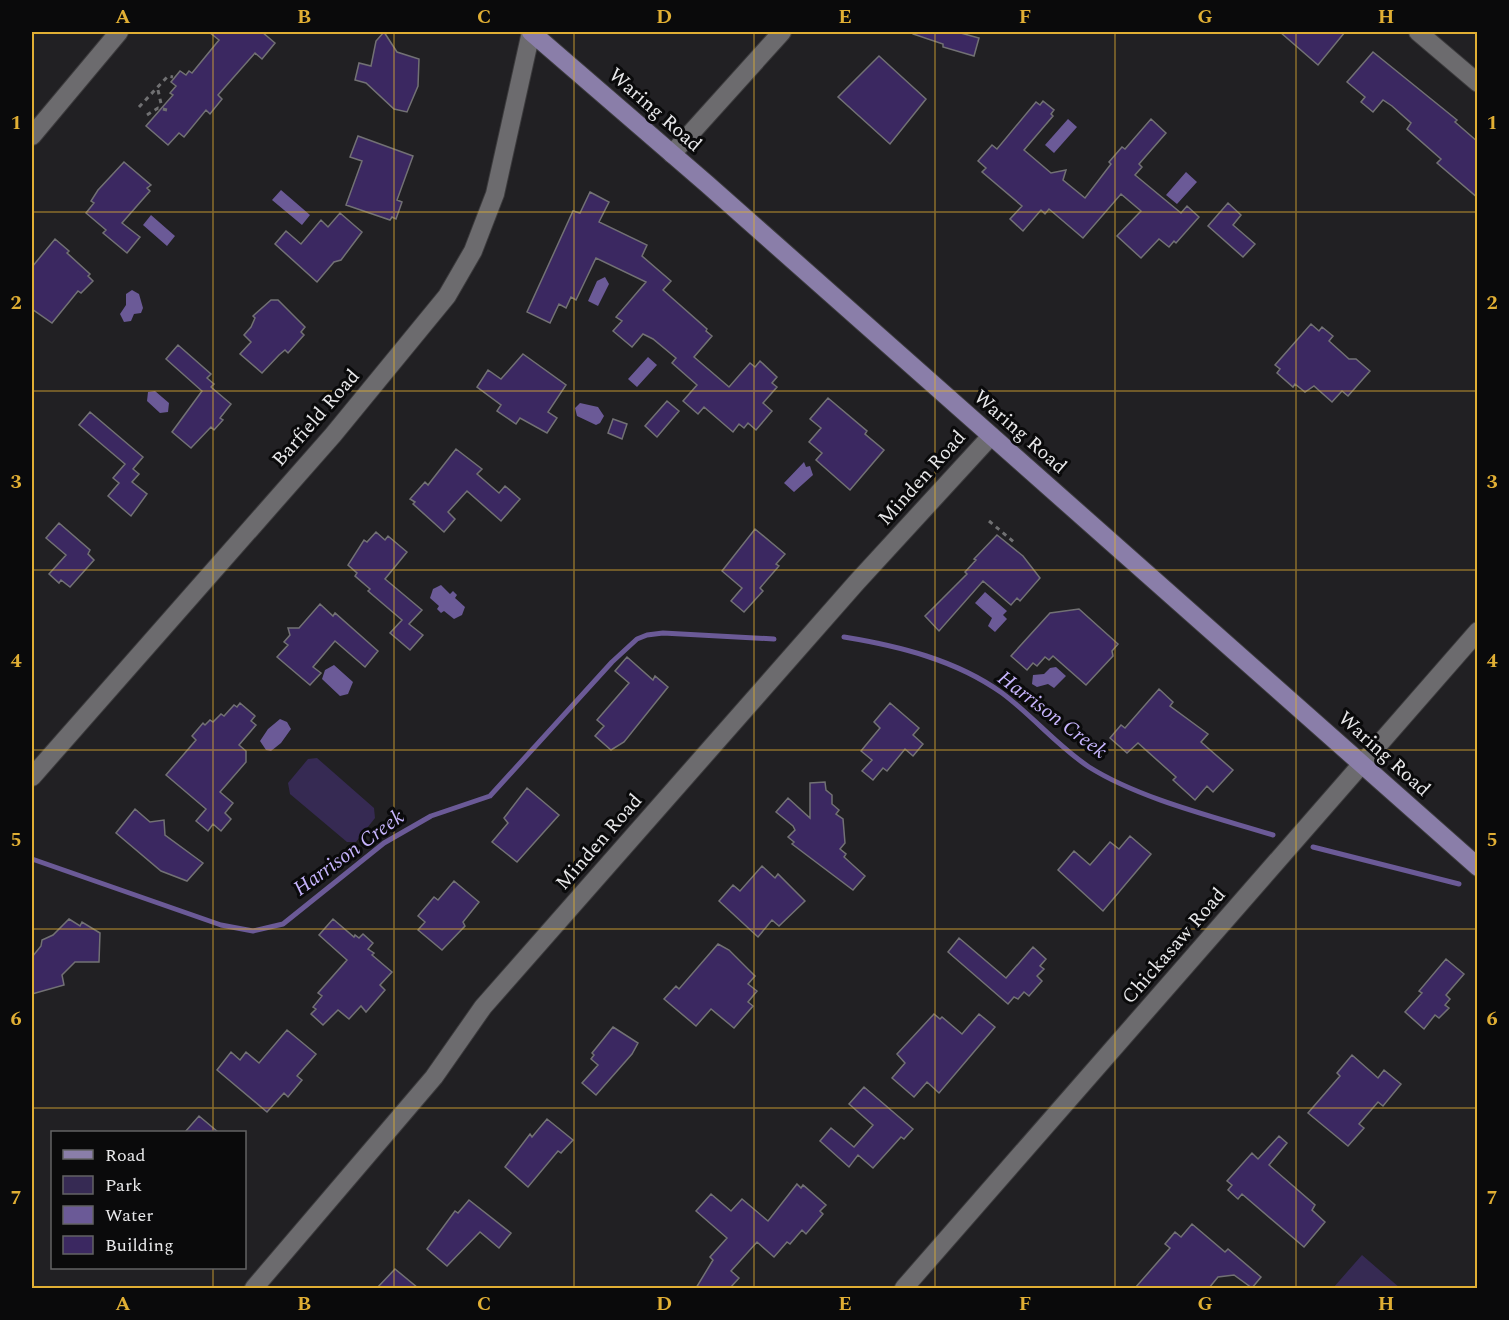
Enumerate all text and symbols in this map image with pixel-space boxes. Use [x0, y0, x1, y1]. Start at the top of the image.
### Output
text: A [115, 2, 131, 32]
text: B [297, 2, 311, 32]
text: C [477, 2, 491, 32]
text: D [656, 2, 672, 32]
text: E [838, 2, 852, 32]
text: F [1019, 2, 1031, 32]
text: G [1197, 2, 1213, 32]
text: H [1378, 2, 1394, 32]
street label: Waring Road [601, 61, 709, 159]
text: 1 [10, 108, 22, 138]
text: 1 [1486, 108, 1498, 138]
text: 2 [10, 288, 22, 318]
text: 2 [1486, 288, 1498, 318]
street label: Barfield Road [265, 362, 367, 474]
street label: Waring Road [966, 383, 1074, 481]
street label: Minden Road [871, 423, 973, 533]
text: 3 [10, 467, 22, 497]
text: 3 [1486, 467, 1498, 497]
text: 4 [10, 646, 22, 676]
text: 4 [1486, 646, 1498, 676]
water label: Harrison Creek [990, 663, 1114, 767]
street label: Waring Road [1331, 704, 1437, 804]
street label: Minden Road [548, 787, 650, 897]
water label: Harrison Creek [287, 802, 411, 904]
text: 5 [10, 825, 22, 855]
text: 5 [1486, 825, 1498, 855]
street label: Chickasaw Road [1115, 881, 1233, 1011]
text: 6 [10, 1004, 22, 1034]
text: 6 [1486, 1004, 1498, 1034]
legend [51, 1131, 246, 1269]
text: Road [105, 1142, 146, 1169]
text: Park [105, 1172, 142, 1199]
text: 7 [10, 1183, 22, 1213]
text: 7 [1486, 1183, 1498, 1213]
text: Water [105, 1202, 153, 1229]
text: Building [105, 1232, 174, 1259]
text: A [115, 1289, 131, 1319]
text: B [297, 1289, 311, 1319]
text: C [477, 1289, 491, 1319]
text: D [656, 1289, 672, 1319]
text: E [838, 1289, 852, 1319]
text: F [1019, 1289, 1031, 1319]
text: G [1197, 1289, 1213, 1319]
text: H [1378, 1289, 1394, 1319]

